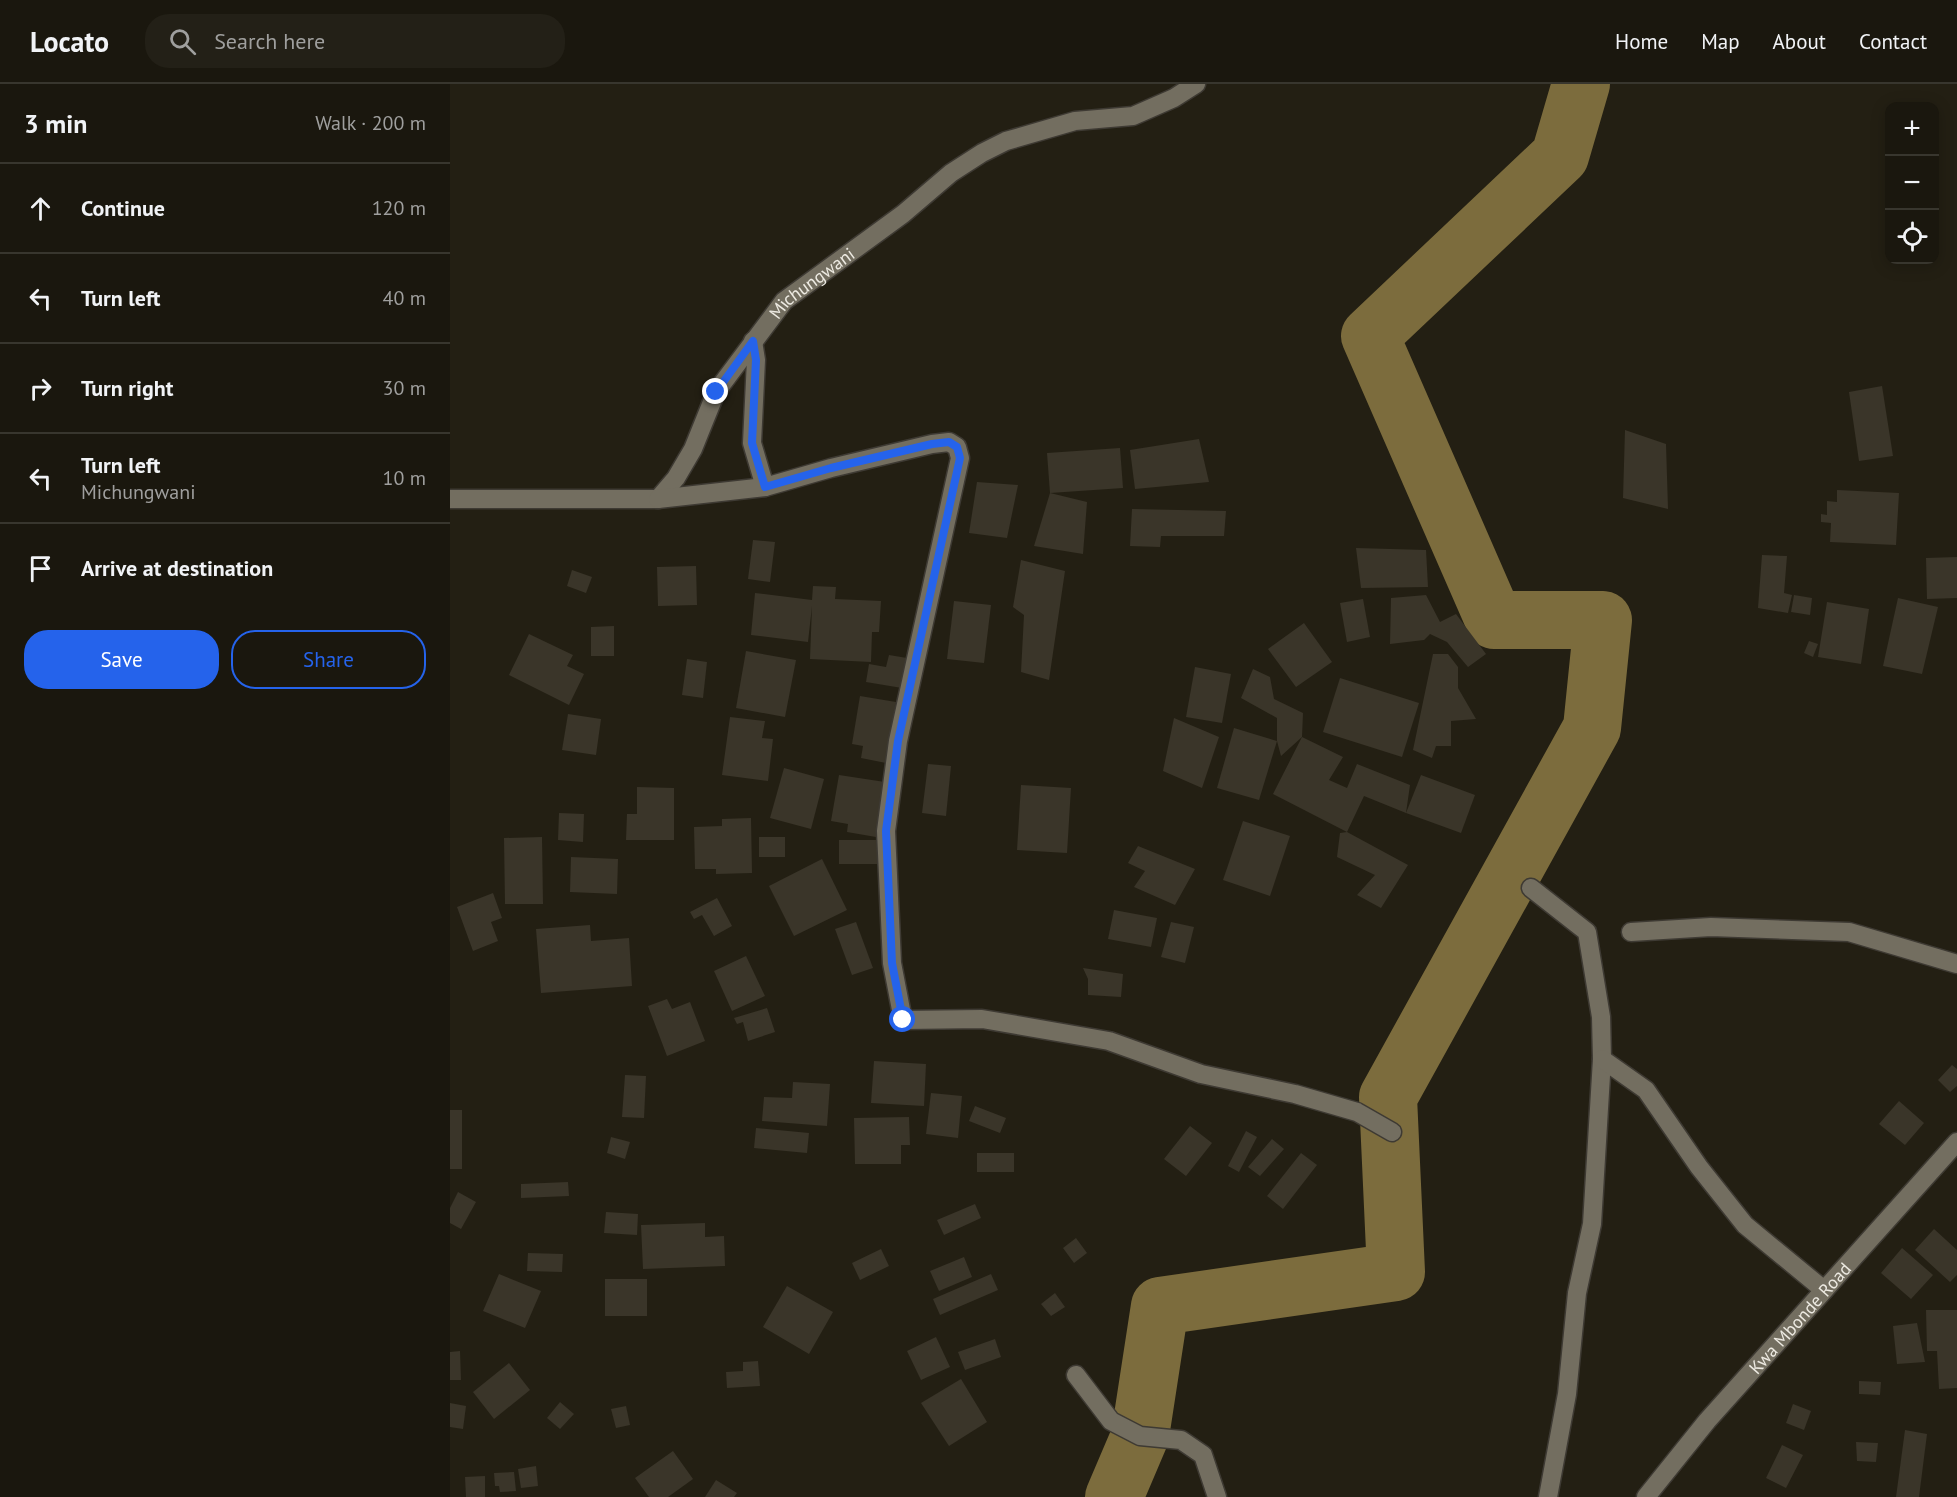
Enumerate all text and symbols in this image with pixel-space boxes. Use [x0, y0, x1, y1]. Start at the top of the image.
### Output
search box [145, 14, 565, 68]
text: Locato [30, 23, 109, 60]
icon: search [166, 25, 199, 58]
text: Search here [214, 27, 325, 55]
text: Home [1615, 28, 1668, 55]
text: Map [1701, 28, 1740, 55]
text: About [1773, 28, 1826, 55]
text: Contact [1859, 28, 1927, 55]
map controls [1885, 102, 1939, 264]
button: + [1885, 102, 1939, 156]
text: 3 min [24, 107, 87, 140]
text: Walk · 200 m [315, 110, 426, 136]
button: − [1885, 156, 1939, 210]
icon: ahead [24, 192, 57, 225]
text: Continue [81, 194, 165, 222]
text: 120 m [372, 195, 426, 221]
button: locate [1885, 210, 1939, 264]
street label: Michungwani [763, 242, 859, 323]
icon: left [24, 282, 57, 315]
text: Turn left [81, 284, 161, 312]
text: 40 m [383, 285, 426, 311]
icon: right [24, 372, 57, 405]
text: Turn right [81, 374, 173, 402]
text: 30 m [383, 375, 426, 401]
route end [702, 378, 728, 404]
text: Turn left [81, 451, 161, 479]
icon: left [24, 462, 57, 495]
text: 10 m [383, 465, 426, 491]
text: Michungwani [81, 479, 196, 505]
icon: arrive [24, 552, 57, 585]
text: Arrive at destination [81, 554, 273, 582]
button: Save [24, 630, 219, 689]
button: Share [231, 630, 426, 689]
route start [889, 1006, 915, 1032]
street label: Kwa Mbonde Road [1743, 1257, 1856, 1378]

